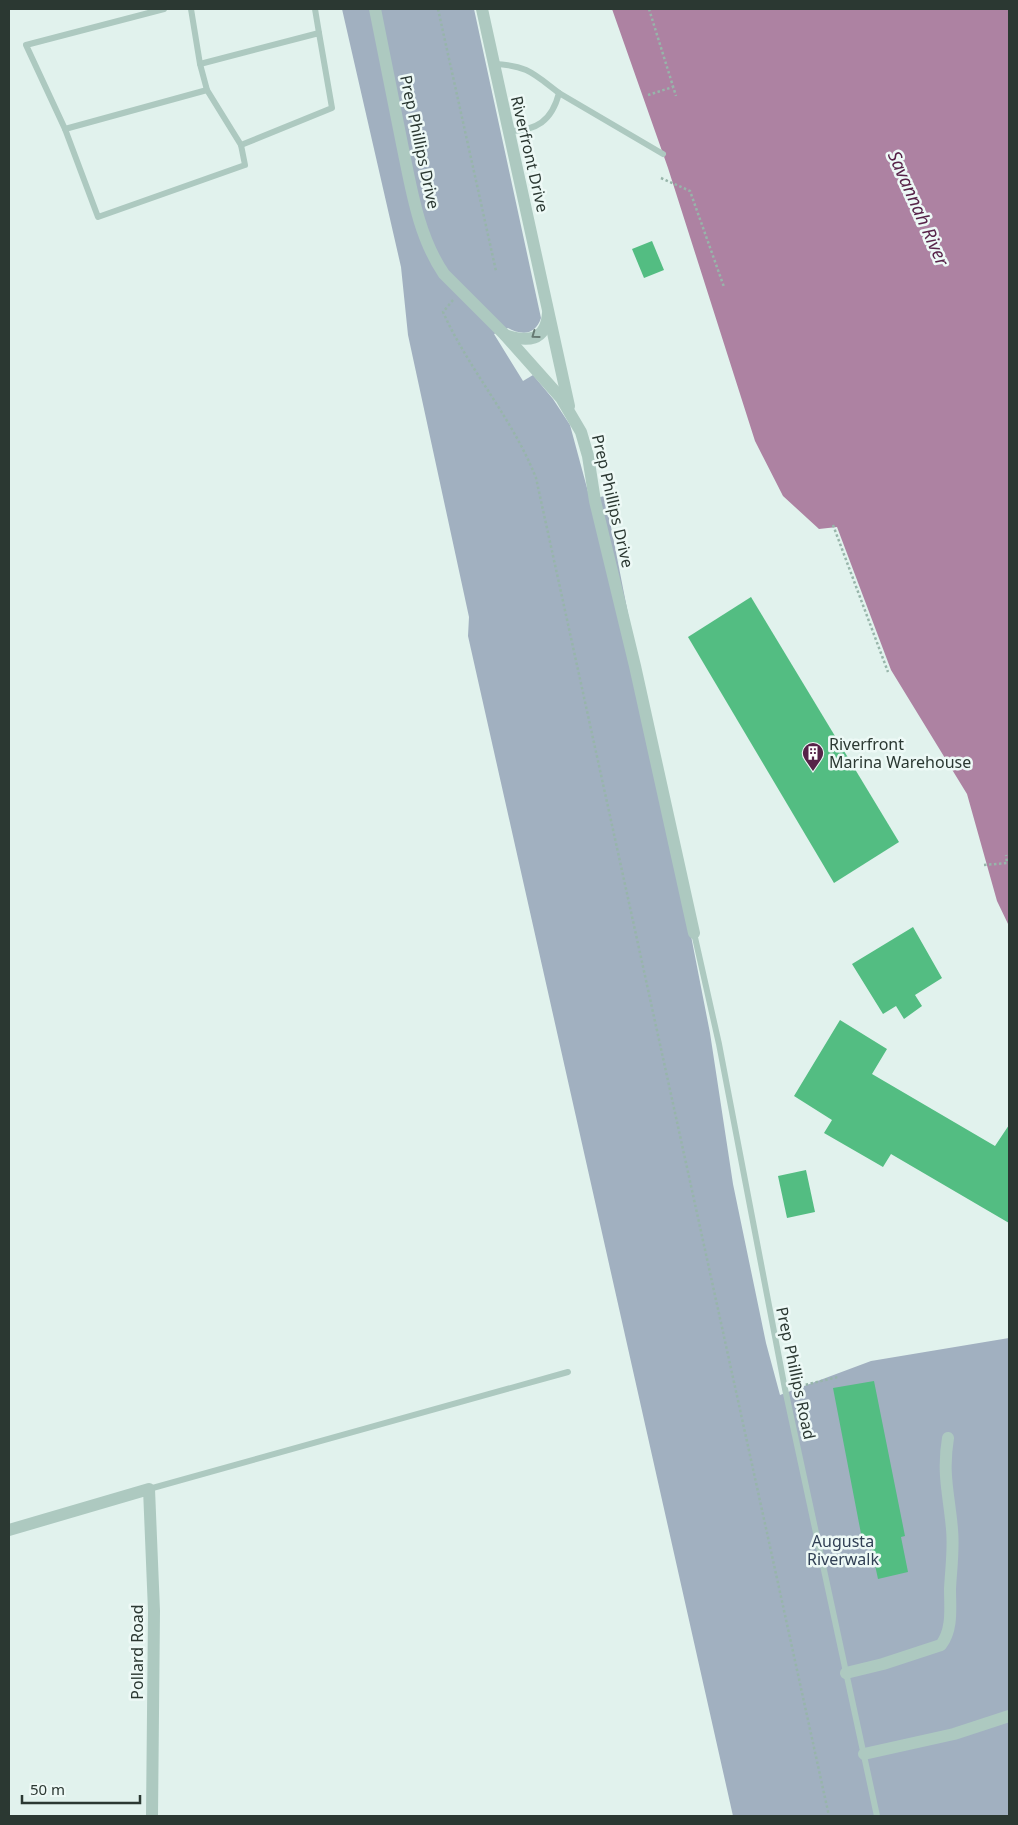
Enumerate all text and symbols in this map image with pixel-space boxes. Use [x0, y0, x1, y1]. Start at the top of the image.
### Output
street label: Prep Phillips Drive [395, 73, 445, 211]
street label: Riverfront Drive [506, 94, 554, 214]
water label: Savannah River [883, 147, 955, 270]
one-way arrow [532, 329, 541, 338]
street label: Prep Phillips Drive [587, 432, 639, 570]
place label: Riverfront Marina Warehouse [829, 733, 971, 773]
building icon: Riverfront Marina Warehouse [801, 741, 825, 772]
street label: Prep Phillips Road [771, 1305, 821, 1441]
park label: Augusta Riverwalk [807, 1530, 879, 1570]
street label: Pollard Road [126, 1604, 148, 1700]
scale bar [22, 1772, 140, 1804]
text: 50 m [30, 1779, 65, 1799]

